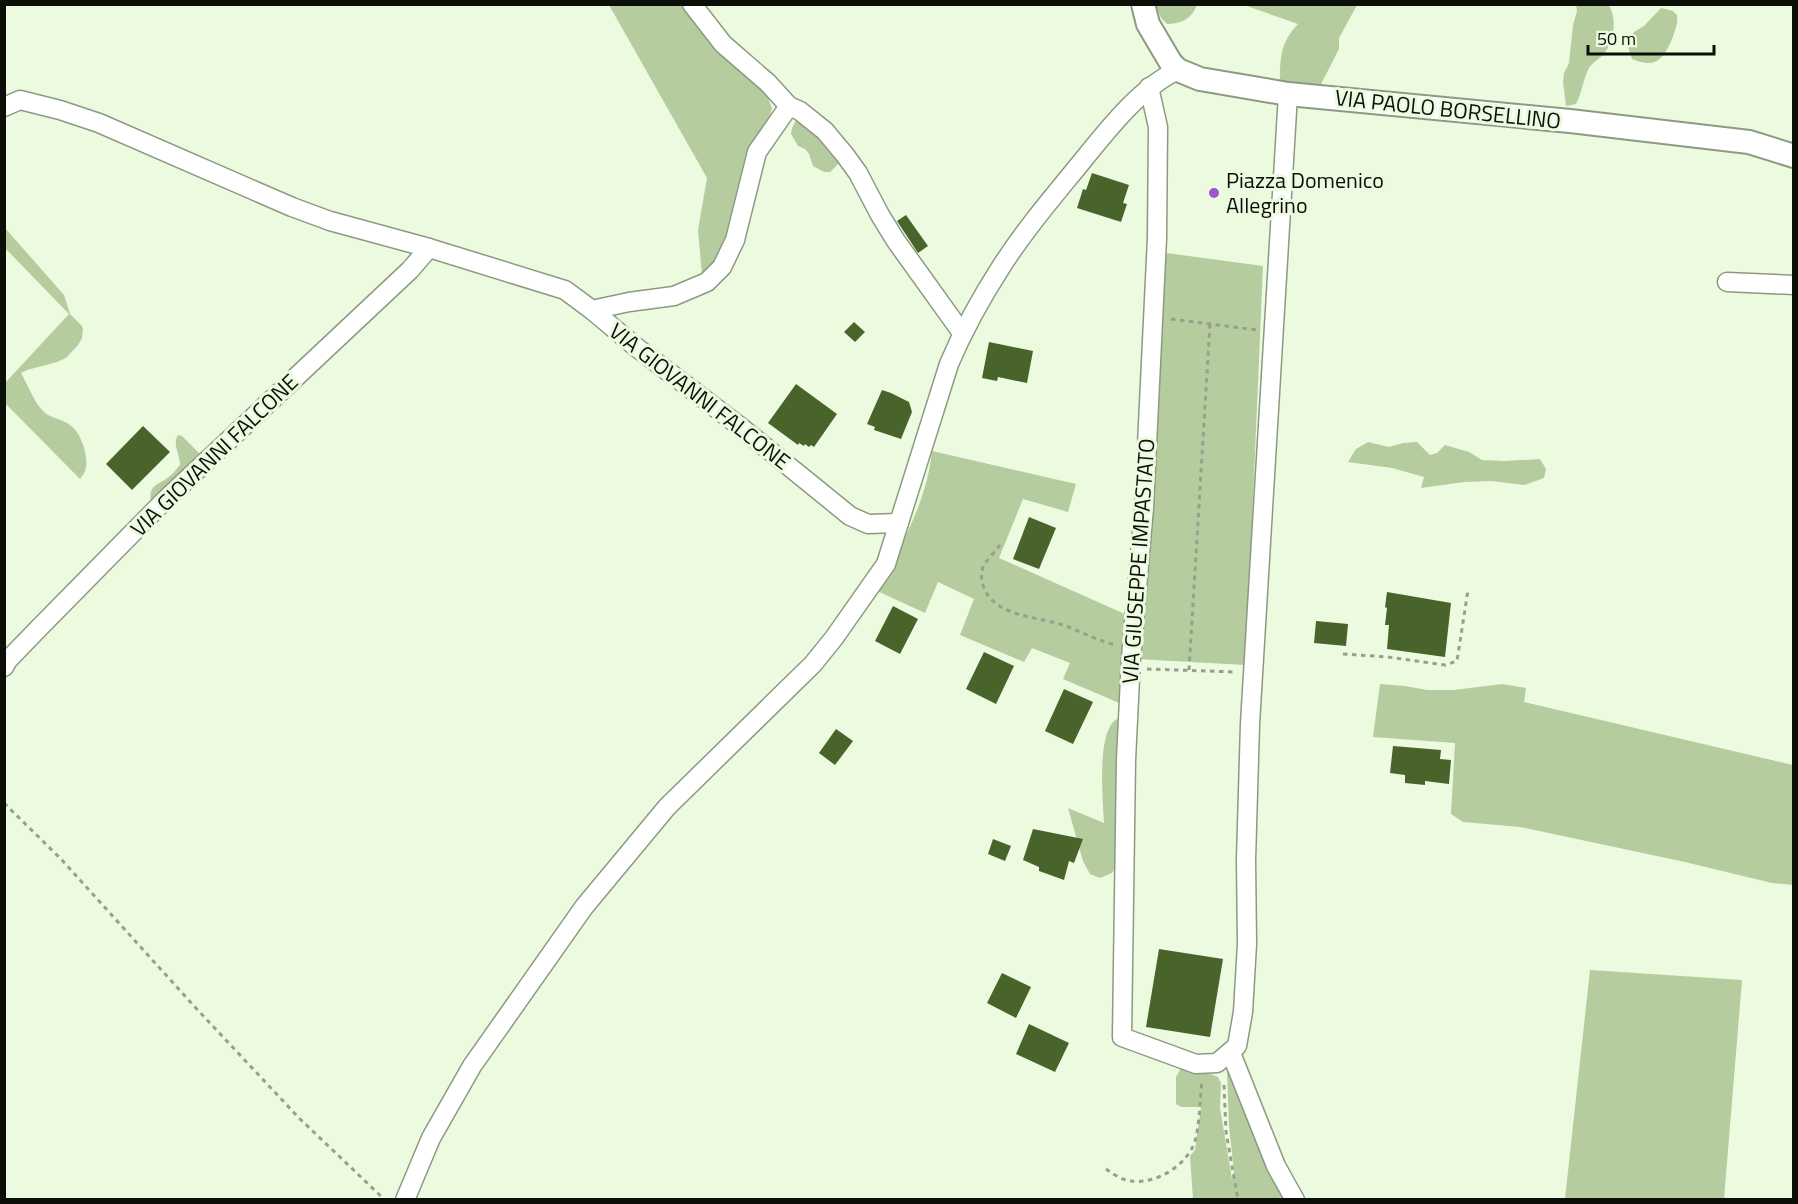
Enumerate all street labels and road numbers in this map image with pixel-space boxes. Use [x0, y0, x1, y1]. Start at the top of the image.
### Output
street label: VIA PAOLO BORSELLINO [1333, 80, 1563, 138]
street label: VIA GIOVANNI FALCONE [602, 314, 798, 478]
street label: VIA GIOVANNI FALCONE [122, 366, 306, 544]
street label: VIA GIUSEPPE IMPASTATO [1112, 437, 1164, 685]

